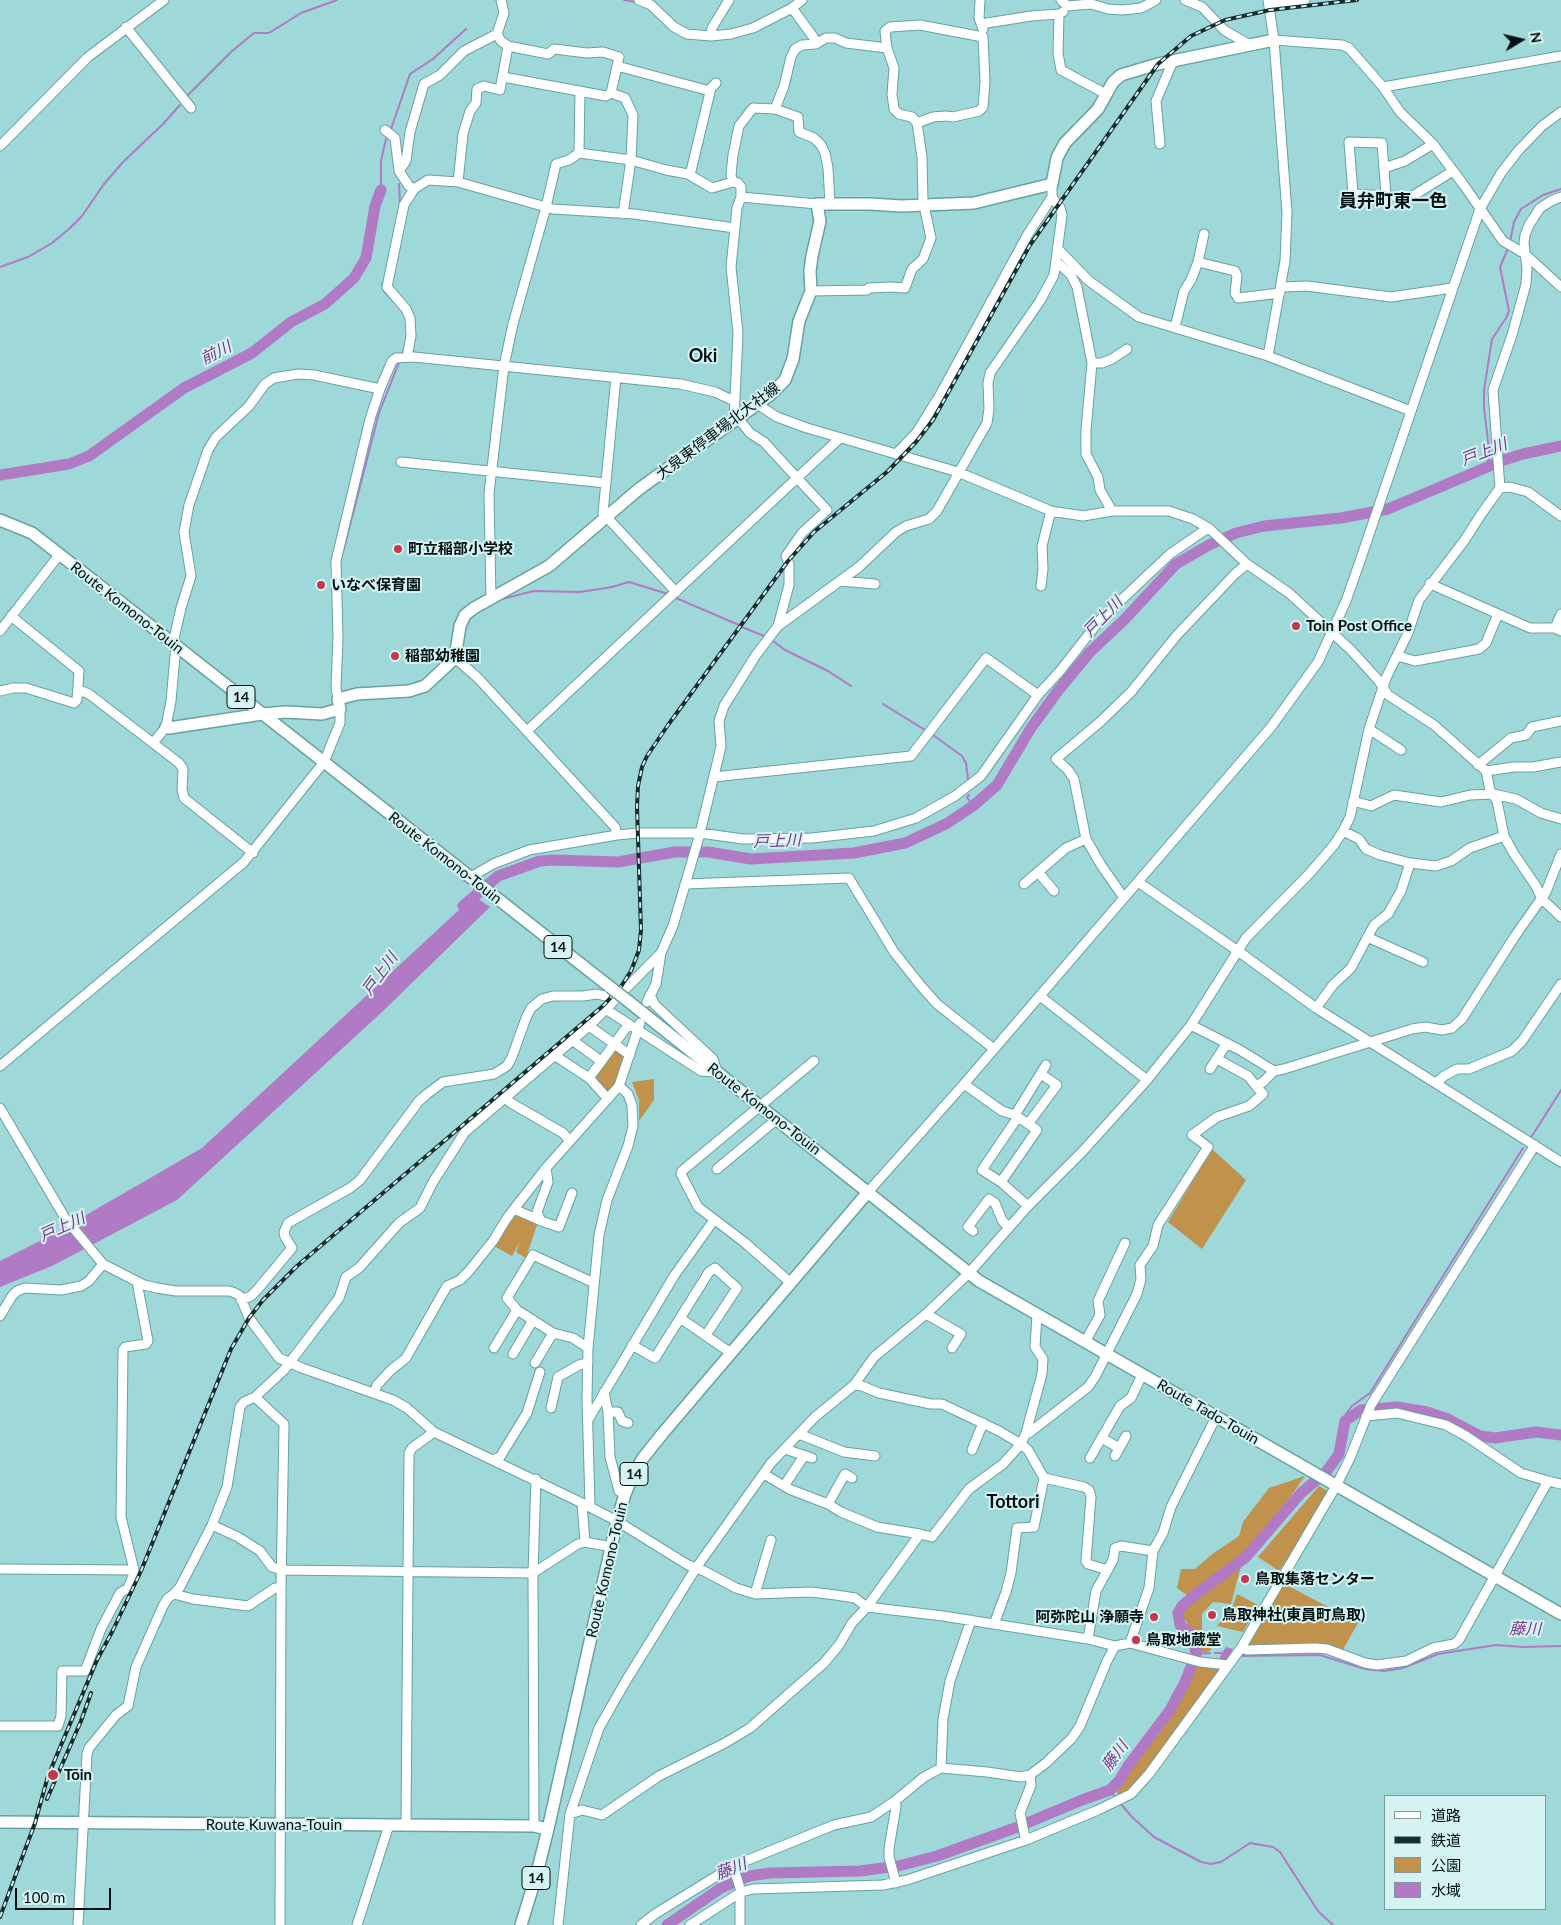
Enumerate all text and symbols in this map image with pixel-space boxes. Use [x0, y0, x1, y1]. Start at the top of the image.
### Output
north arrow [1496, 15, 1546, 65]
text: N [1527, 31, 1546, 44]
district label: 員弁町東一色 [1339, 190, 1447, 212]
water label: 前川 [197, 337, 235, 369]
district label: Oki [689, 345, 717, 367]
street label: 大泉東停車場北大社線 [653, 379, 783, 483]
water label: 戸上川 [1458, 434, 1510, 470]
place label: 町立稲部小学校 [408, 540, 513, 558]
marker: 町立稲部小学校 [392, 543, 404, 555]
street label: Route Komono-Touin [67, 558, 187, 658]
place label: いなべ保育園 [331, 576, 421, 594]
marker: いなべ保育園 [315, 579, 327, 591]
water label: 戸上川 [1079, 593, 1127, 641]
place label: Toin Post Office [1306, 617, 1412, 635]
marker: Toin Post Office [1290, 620, 1302, 632]
place label: 稲部幼稚園 [405, 647, 480, 665]
marker: 稲部幼稚園 [389, 650, 401, 662]
road number: 14 [227, 686, 255, 709]
street label: Route Komono-Touin [385, 808, 505, 908]
water label: 戸上川 [753, 831, 801, 851]
road number: 14 [544, 936, 572, 959]
water label: 戸上川 [358, 949, 402, 999]
street label: Route Komono-Touin [704, 1059, 824, 1159]
water label: 戸上川 [36, 1208, 88, 1246]
street label: Route Tado-Touin [1154, 1375, 1262, 1449]
road number: 14 [620, 1462, 648, 1486]
district label: Tottori [986, 1491, 1040, 1513]
street label: Route Komono-Touin [583, 1500, 631, 1640]
place label: 鳥取集落センター [1255, 1570, 1375, 1588]
marker: 鳥取集落センター [1239, 1573, 1251, 1585]
place label: 鳥取神社(東員町鳥取) [1222, 1606, 1365, 1624]
place label: 阿弥陀山 浄願寺 [1035, 1608, 1144, 1626]
marker: 鳥取神社(東員町鳥取) [1206, 1609, 1218, 1621]
marker: 阿弥陀山 浄願寺 [1148, 1611, 1160, 1623]
water label: 藤川 [1509, 1619, 1541, 1639]
place label: 鳥取地蔵堂 [1146, 1631, 1221, 1649]
marker: 鳥取地蔵堂 [1130, 1634, 1142, 1646]
water label: 藤川 [1098, 1737, 1132, 1775]
place label: Tōin [64, 1766, 92, 1784]
marker: Tōin [46, 1768, 60, 1782]
legend [1384, 1795, 1546, 1910]
text: 道路 [1431, 1806, 1461, 1824]
street label: Route Kuwana-Touin [206, 1816, 342, 1834]
text: 鉄道 [1431, 1831, 1461, 1849]
water label: 藤川 [713, 1854, 749, 1884]
text: 公園 [1431, 1856, 1461, 1874]
road number: 14 [522, 1866, 550, 1890]
scale bar [18, 1878, 114, 1910]
text: 水域 [1431, 1881, 1461, 1899]
text: 100 m [23, 1888, 65, 1906]

